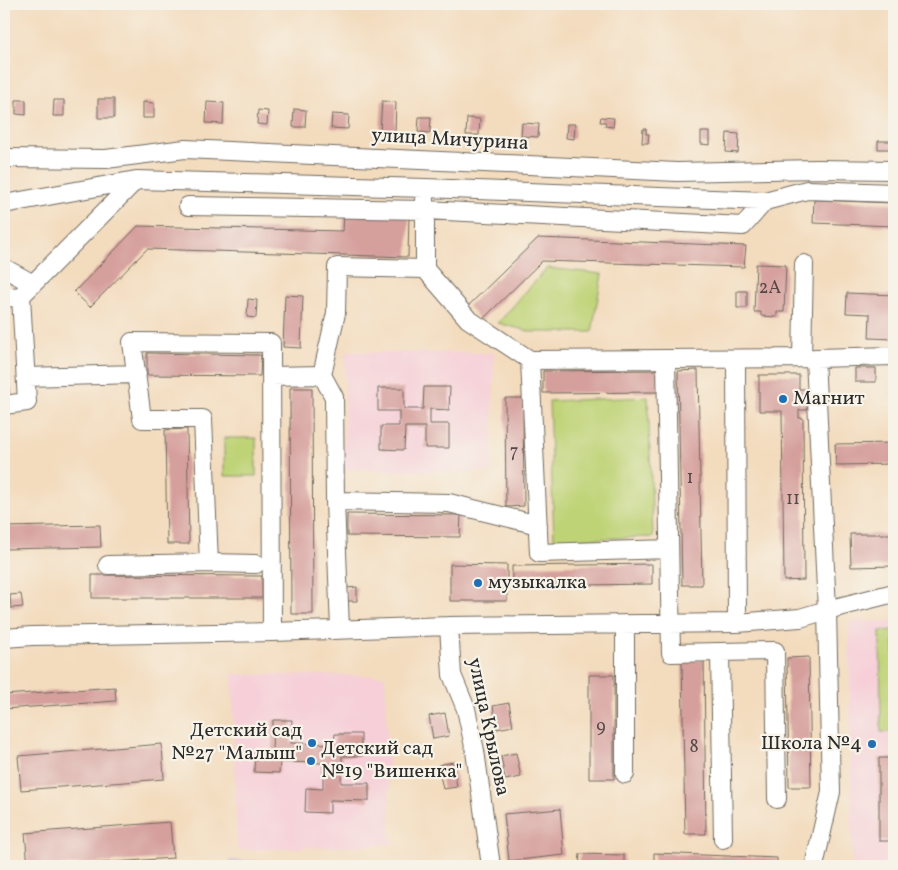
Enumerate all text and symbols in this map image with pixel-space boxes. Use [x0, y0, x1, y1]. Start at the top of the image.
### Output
street label: улица Мичурина [371, 122, 529, 158]
house number: 2А [759, 276, 781, 301]
place label: Магнит [793, 385, 865, 413]
marker: Магнит [777, 393, 789, 405]
house number: 7 [510, 440, 518, 465]
house number: 1 [687, 466, 693, 491]
house number: 11 [786, 487, 800, 512]
place label: музыкалка [488, 569, 587, 597]
marker: музыкалка [472, 577, 484, 589]
street label: улица Крылова [460, 655, 516, 799]
house number: 9 [596, 715, 606, 740]
place label: Детский сад №27 "Малыш" [171, 717, 302, 768]
place label: Школа №4 [761, 730, 862, 758]
place label: Детский сад №19 "Вишенка" [321, 735, 462, 786]
house number: 8 [689, 735, 699, 760]
marker: Детский сад №27 "Малыш" [306, 737, 318, 749]
marker: Школа №4 [866, 738, 878, 750]
marker: Детский сад №19 "Вишенка" [305, 755, 317, 767]

